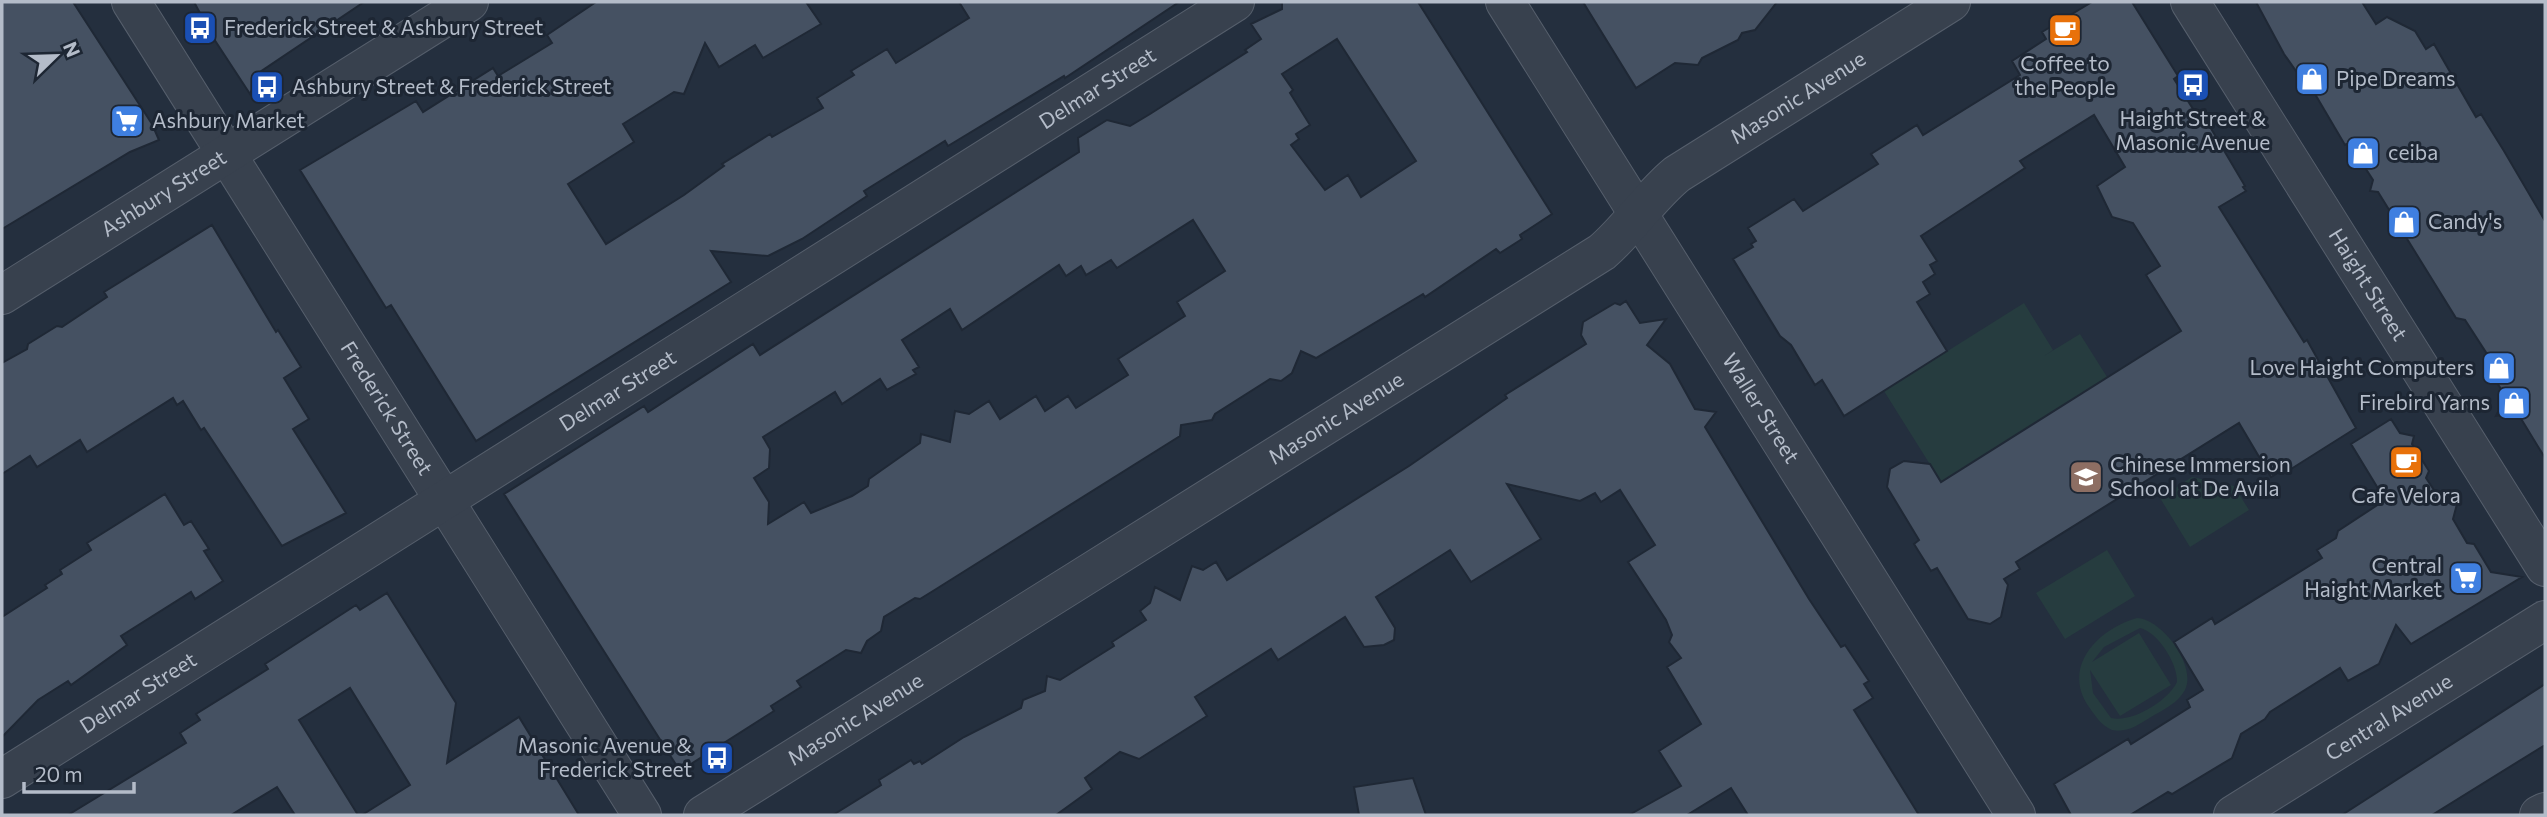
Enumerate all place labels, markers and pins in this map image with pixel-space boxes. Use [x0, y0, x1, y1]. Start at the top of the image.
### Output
bus stop icon: Frederick Street & Ashbury Street [181, 9, 219, 47]
cafe icon: Coffee to the People [2046, 11, 2084, 49]
place label: Frederick Street & Ashbury Street [224, 14, 543, 39]
place label: Coffee to the People [2014, 50, 2116, 99]
shop icon: Pipe Dreams [2293, 60, 2331, 98]
place label: Pipe Dreams [2336, 65, 2456, 90]
bus stop icon: Haight Street & Masonic Avenue [2174, 66, 2212, 104]
bus stop icon: Ashbury Street & Frederick Street [248, 68, 286, 106]
place label: Ashbury Street & Frederick Street [292, 73, 611, 98]
supermarket icon: Ashbury Market [108, 102, 146, 140]
place label: Haight Street & Masonic Avenue [2116, 105, 2270, 154]
place label: Ashbury Market [152, 107, 305, 132]
shop icon: ceiba [2344, 134, 2382, 172]
place label: ceiba [2388, 139, 2438, 164]
shop icon: Candy's [2385, 203, 2423, 241]
place label: Candy's [2428, 208, 2502, 233]
shop icon: Love Haight Computers [2480, 349, 2518, 387]
place label: Love Haight Computers [2250, 354, 2474, 379]
shop icon: Firebird Yarns [2495, 384, 2533, 422]
place label: Firebird Yarns [2359, 389, 2490, 414]
cafe icon: Cafe Velora [2387, 443, 2425, 481]
place label: Chinese Immersion School at De Avila [2110, 451, 2291, 500]
school or university icon: Chinese Immersion School at De Avila [2067, 458, 2105, 496]
place label: Cafe Velora [2351, 482, 2461, 507]
place label: Central Haight Market [2304, 552, 2442, 601]
supermarket icon: Central Haight Market [2447, 559, 2485, 597]
place label: Masonic Avenue & Frederick Street [518, 732, 693, 781]
bus stop icon: Masonic Avenue & Frederick Street [698, 739, 736, 777]

